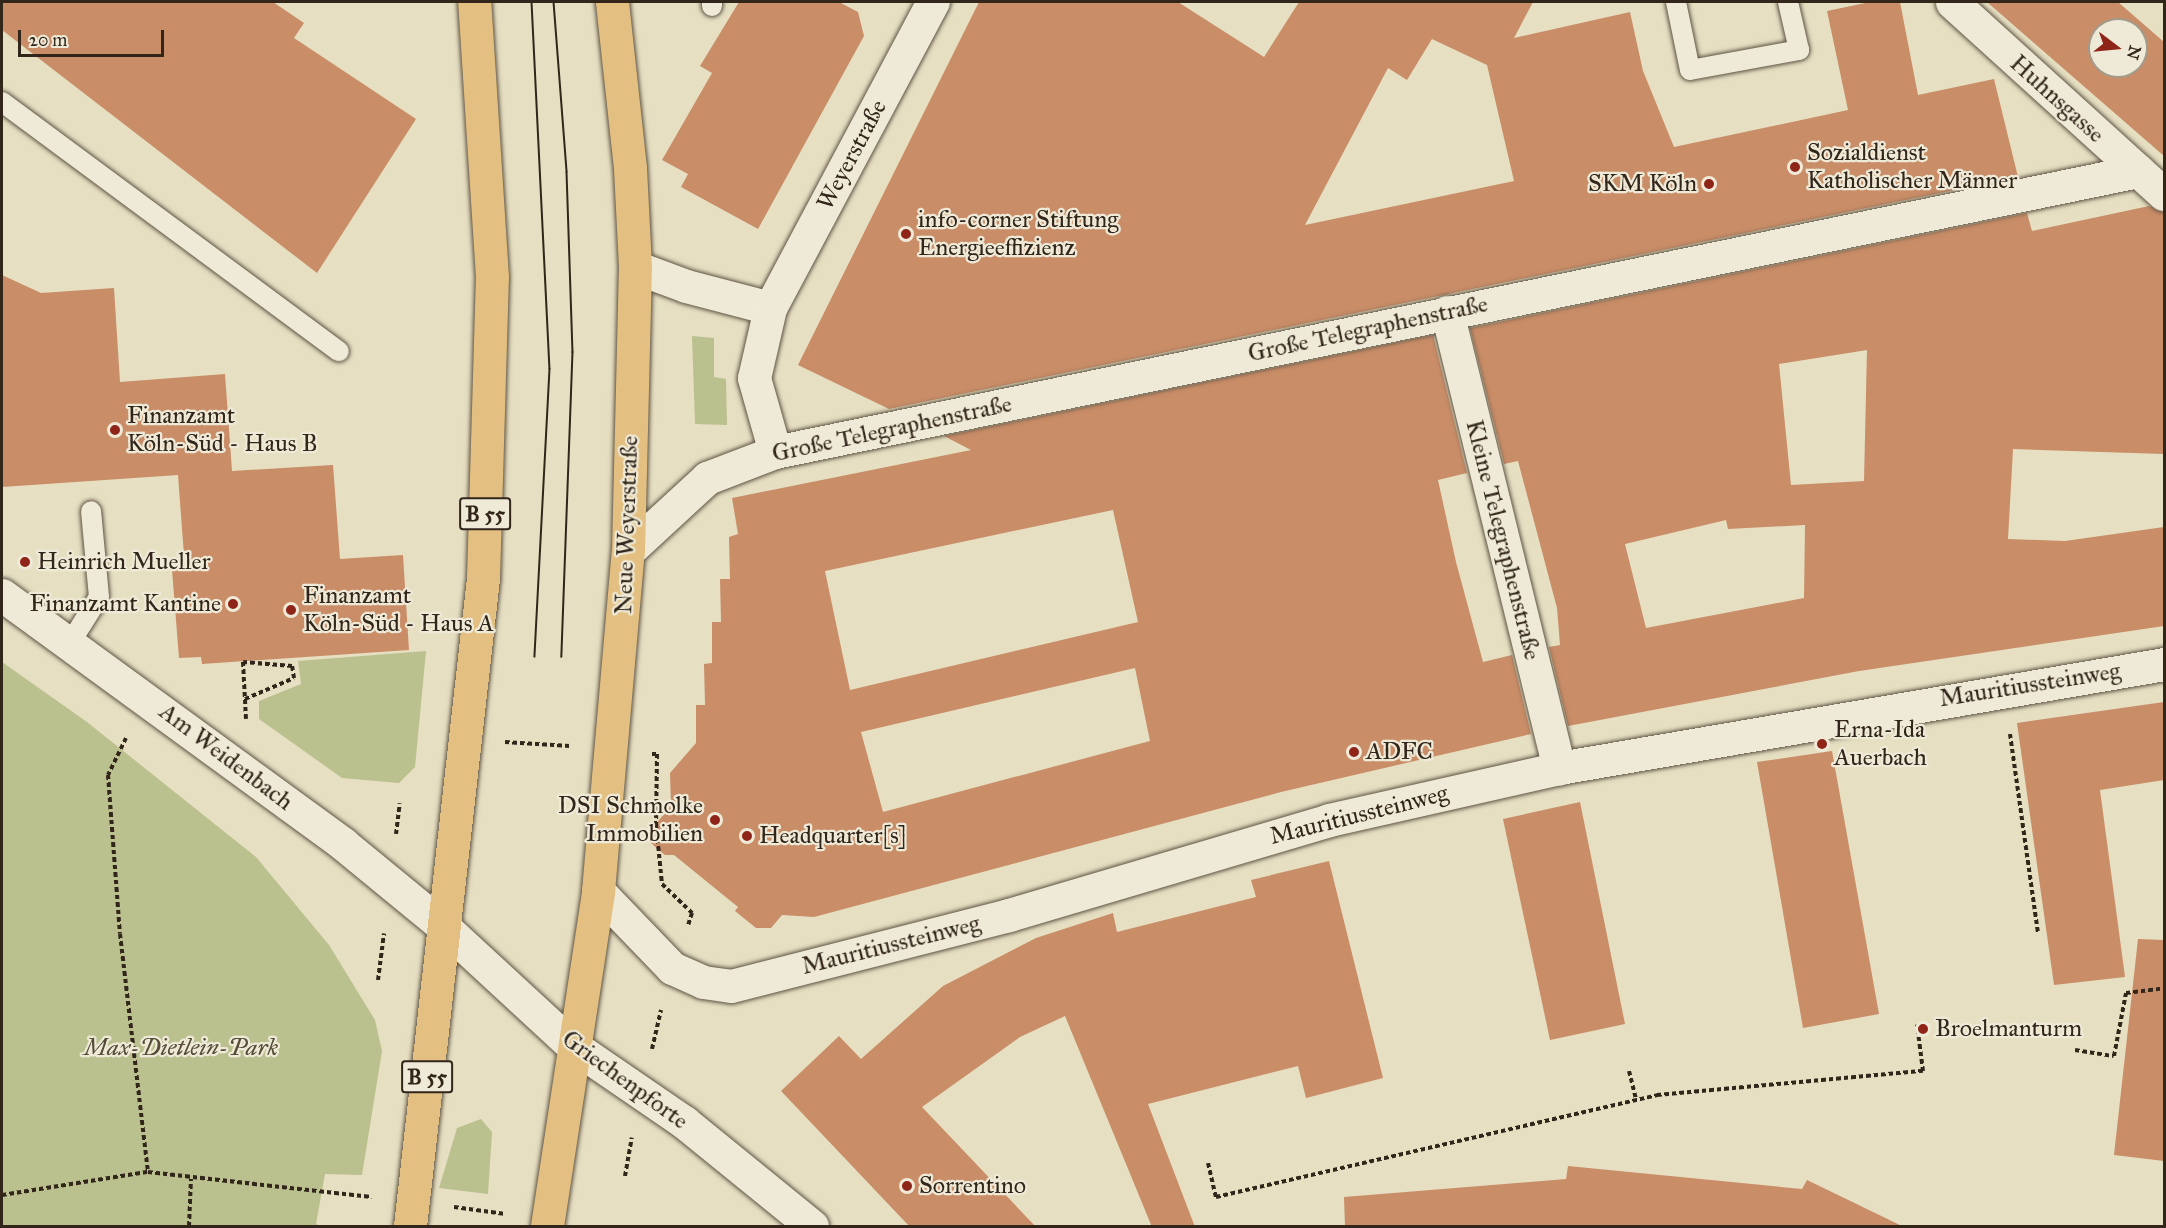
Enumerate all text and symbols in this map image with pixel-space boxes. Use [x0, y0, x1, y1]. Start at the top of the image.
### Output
scale bar [21, 18, 166, 56]
north arrow [2088, 18, 2148, 78]
text: 20 m [29, 29, 67, 51]
text: N [2123, 43, 2145, 62]
street label: Huhnsgasse [2004, 49, 2110, 149]
street label: Weyerstraße [811, 95, 893, 215]
place label: Sozialdienst Katholischer Männer [1807, 139, 2017, 195]
marker: Sozialdienst Katholischer Männer [1788, 160, 1802, 174]
place label: SKM Köln [1588, 170, 1697, 198]
marker: SKM Köln [1702, 177, 1716, 191]
place label: info-corner Stiftung Energieeffizienz [918, 206, 1119, 262]
marker: info-corner Stiftung Energieeffizienz [899, 227, 913, 241]
street label: Große Telegraphenstraße [1245, 290, 1491, 368]
street label: Große Telegraphenstraße [769, 390, 1015, 468]
place label: Finanzamt Köln-Süd - Haus B [127, 402, 318, 458]
street label: Kleine Telegraphenstraße [1459, 417, 1547, 663]
marker: Finanzamt Köln-Süd - Haus B [108, 423, 122, 437]
street label: Neue Weyerstraße [609, 435, 645, 615]
road number: B 55 [458, 495, 512, 533]
place label: Heinrich Mueller [37, 548, 210, 576]
marker: Heinrich Mueller [18, 555, 32, 569]
place label: Finanzamt Köln-Süd - Haus A [303, 582, 494, 638]
place label: Finanzamt Kantine [30, 590, 221, 618]
marker: Finanzamt Kantine [226, 597, 240, 611]
marker: Finanzamt Köln-Süd - Haus A [284, 603, 298, 617]
street label: Mauritiussteinweg [1937, 656, 2123, 714]
street label: Am Weidenbach [153, 697, 299, 817]
place label: Erna-Ida Auerbach [1834, 716, 1927, 772]
marker: Erna-Ida Auerbach [1815, 737, 1829, 751]
place label: ADFC [1366, 738, 1433, 766]
marker: ADFC [1347, 745, 1361, 759]
street label: Mauritiussteinweg [1267, 779, 1451, 851]
place label: DSI Schmolke Immobilien [558, 792, 703, 848]
marker: DSI Schmolke Immobilien [708, 813, 722, 827]
place label: Headquarter[s] [759, 822, 907, 850]
marker: Headquarter[s] [740, 829, 754, 843]
street label: Mauritiussteinweg [799, 909, 983, 981]
place label: Broelmanturm [1935, 1015, 2082, 1043]
marker: Broelmanturm [1916, 1022, 1930, 1036]
street label: Griechenpforte [556, 1025, 694, 1135]
park label: Max-Dietlein-Park [84, 1034, 278, 1062]
road number: B 55 [400, 1058, 454, 1096]
place label: Sorrentino [919, 1172, 1026, 1200]
marker: Sorrentino [900, 1179, 914, 1193]

